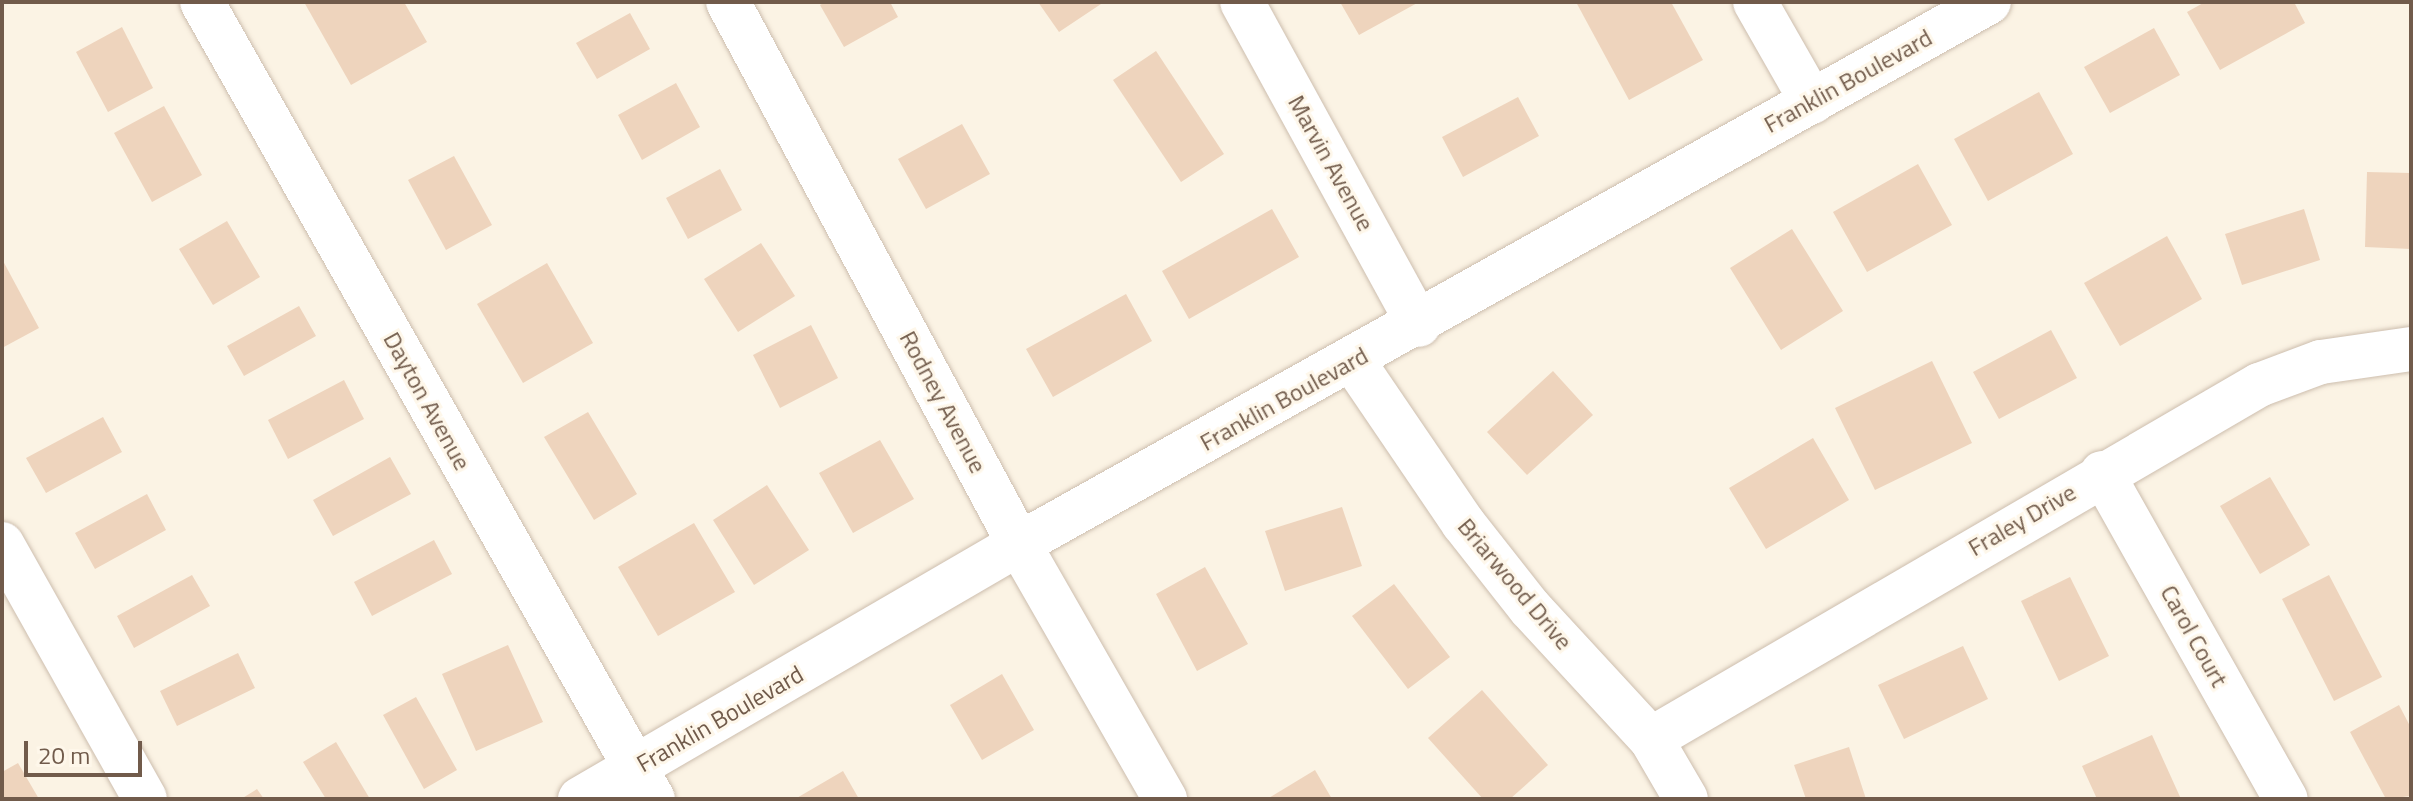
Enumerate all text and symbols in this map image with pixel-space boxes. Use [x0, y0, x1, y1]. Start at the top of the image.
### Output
street label: Franklin Boulevard [1759, 23, 1937, 139]
street label: Marvin Avenue [1282, 90, 1380, 236]
street label: Rodney Avenue [894, 326, 992, 478]
street label: Dayton Avenue [377, 327, 477, 475]
street label: Franklin Boulevard [1195, 341, 1373, 457]
street label: Fraley Drive [1963, 478, 2081, 562]
street label: Briarwood Drive [1452, 512, 1578, 656]
street label: Carol Court [2154, 580, 2234, 692]
street label: Franklin Boulevard [632, 660, 808, 778]
scale bar [28, 725, 146, 775]
text: 20 m [38, 737, 90, 773]

